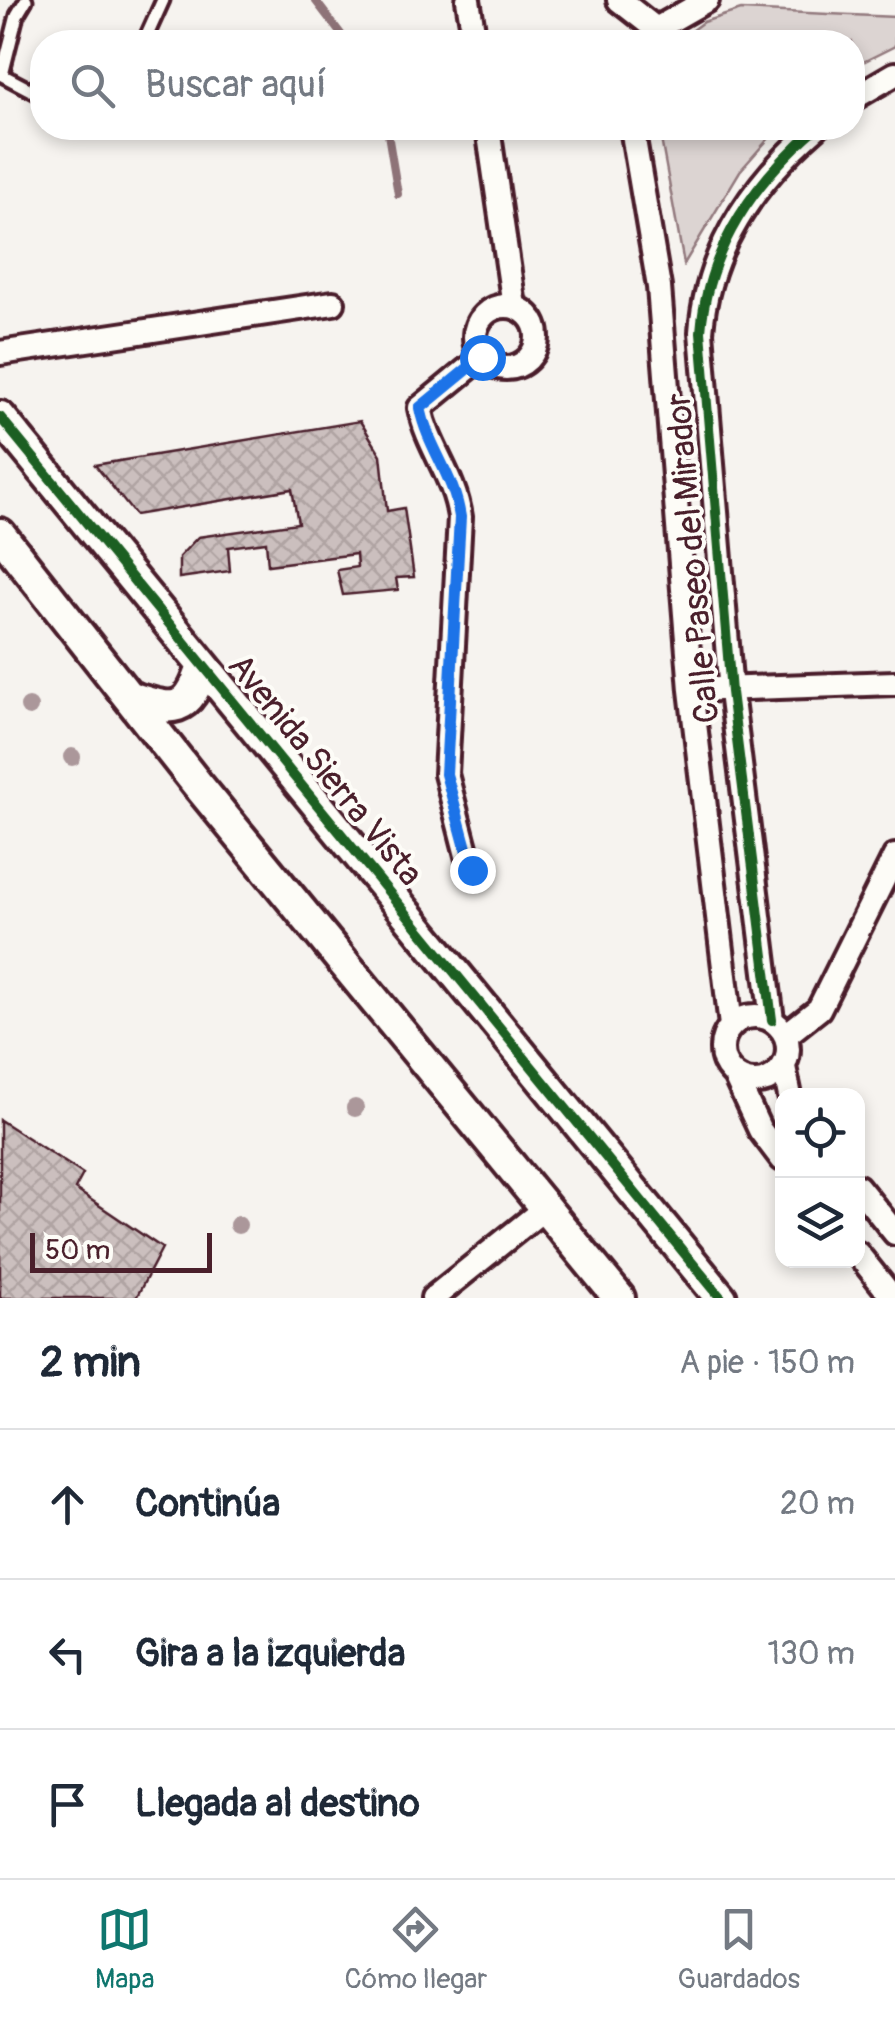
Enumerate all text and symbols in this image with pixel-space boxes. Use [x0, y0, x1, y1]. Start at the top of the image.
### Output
search box [30, 30, 865, 140]
icon: search [65, 58, 120, 113]
text: Buscar aquí [145, 61, 327, 109]
route start [460, 335, 506, 381]
street label: Calle Paseo del Mirador [657, 390, 729, 725]
street label: Avenida Sierra Vista [218, 645, 432, 895]
route end [450, 848, 496, 894]
map controls [775, 1088, 865, 1268]
button: locate [775, 1088, 865, 1178]
button: layers [775, 1178, 865, 1268]
scale bar [30, 1228, 212, 1272]
text: 50 m [45, 1233, 110, 1268]
text: 2 min [40, 1337, 141, 1389]
text: A pie · 150 m [679, 1343, 855, 1383]
icon: ahead [40, 1477, 95, 1532]
text: Continúa [135, 1480, 280, 1528]
text: 20 m [780, 1484, 855, 1524]
icon: left [40, 1627, 95, 1682]
text: Gira a la izquierda [135, 1630, 405, 1678]
text: 130 m [767, 1634, 855, 1674]
icon: arrive [40, 1777, 95, 1832]
text: Llegada al destino [135, 1780, 420, 1828]
tab: Mapa [95, 1902, 154, 1997]
tab: Cómo llegar [345, 1902, 487, 1997]
tab: Guardados [677, 1902, 800, 1997]

